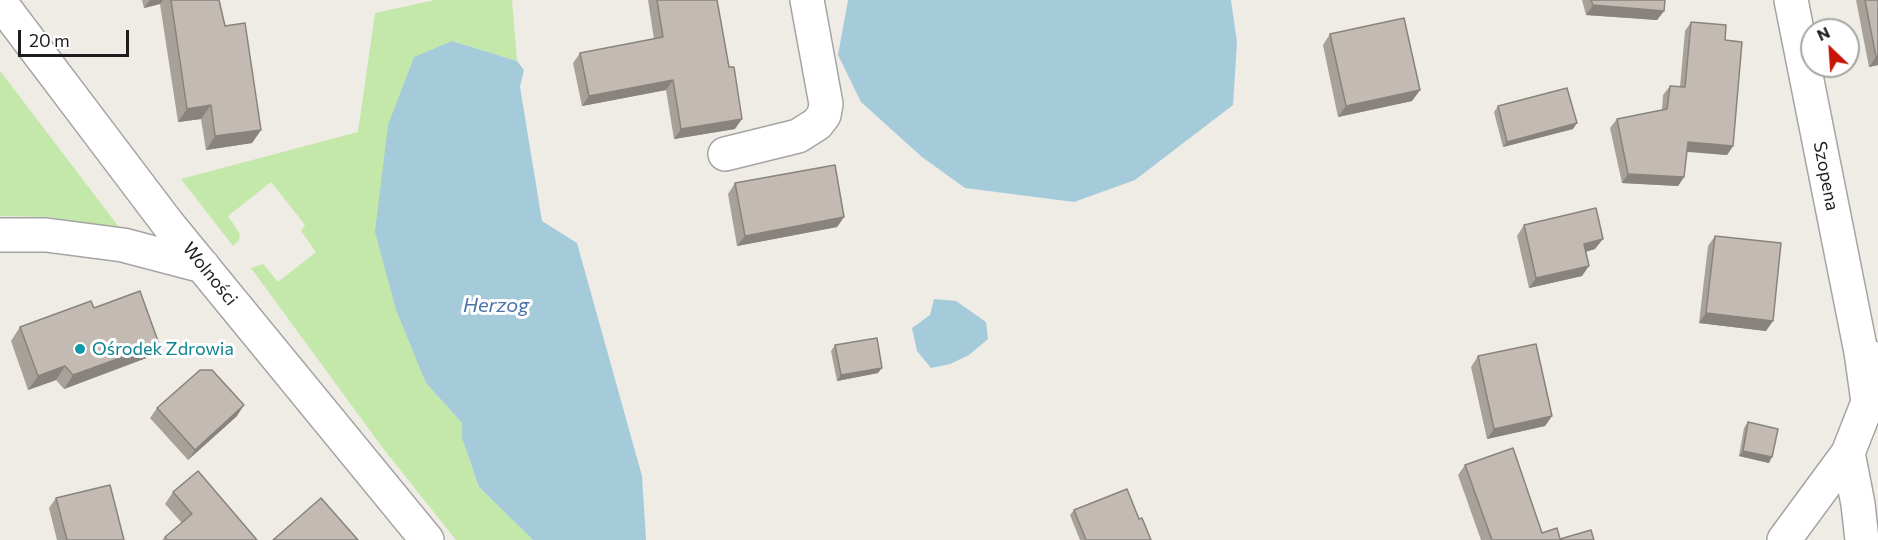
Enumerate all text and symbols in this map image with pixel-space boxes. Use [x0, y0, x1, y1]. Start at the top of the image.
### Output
scale bar [21, 18, 132, 56]
north arrow [1800, 18, 1860, 78]
text: N [1814, 22, 1832, 44]
text: 20 m [29, 29, 70, 51]
street label: Szopena [1809, 140, 1843, 212]
street label: Wolności [178, 238, 242, 310]
water label: Herzog [463, 293, 529, 317]
place label: Ośrodek Zdrowia [92, 338, 234, 360]
marker: Ośrodek Zdrowia [73, 342, 87, 356]

